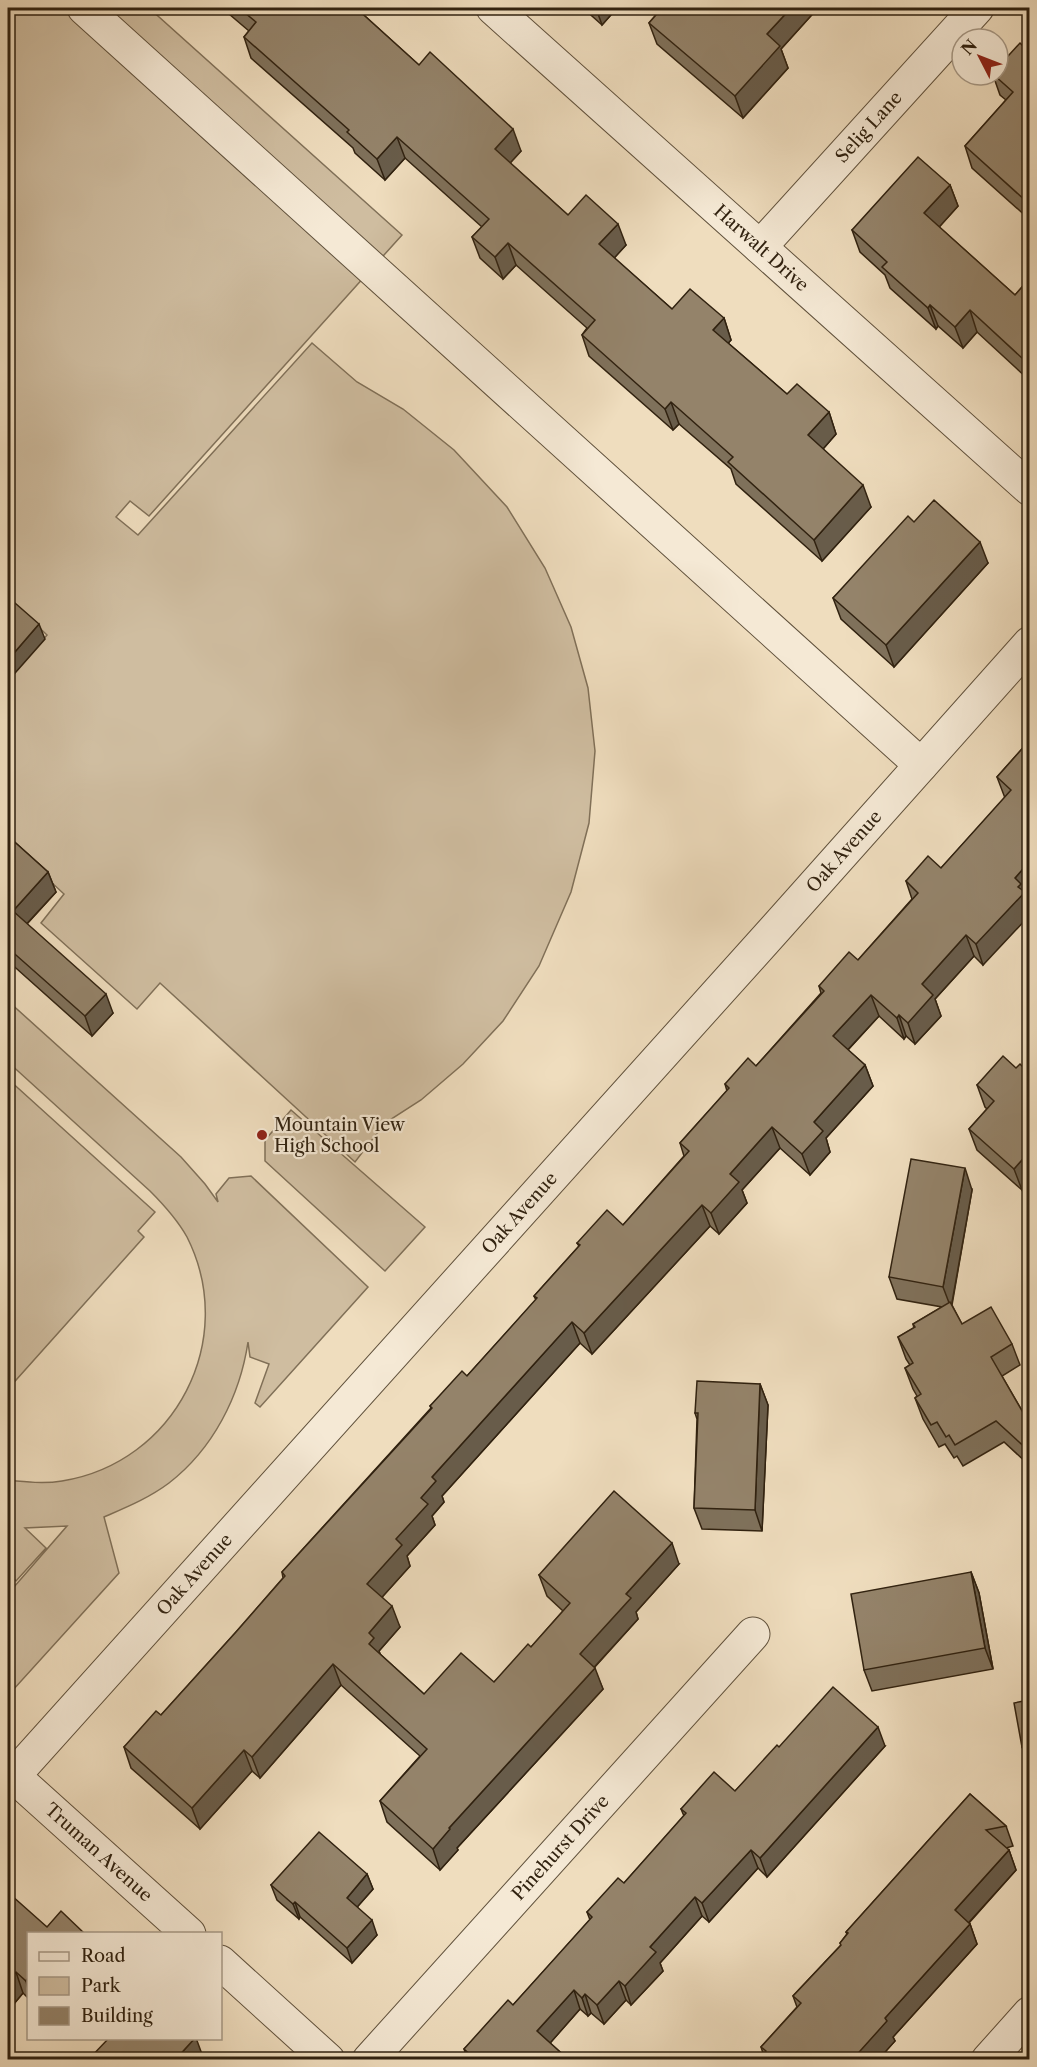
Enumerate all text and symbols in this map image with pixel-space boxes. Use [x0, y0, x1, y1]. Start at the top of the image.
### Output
north arrow [950, 27, 1010, 87]
text: N [957, 35, 981, 59]
street label: Selig Lane [831, 87, 907, 167]
street label: Harwalt Drive [709, 200, 813, 296]
street label: Oak Avenue [802, 806, 886, 897]
place label: Mountain View High School [274, 1114, 406, 1157]
marker: Mountain View High School [255, 1128, 269, 1142]
street label: Oak Avenue [477, 1168, 562, 1259]
street label: Oak Avenue [152, 1529, 237, 1620]
street label: Pinehurst Drive [507, 1790, 614, 1905]
street label: Truman Avenue [40, 1799, 157, 1907]
legend [27, 1932, 222, 2040]
text: Road [81, 1945, 126, 1967]
text: Park [81, 1975, 122, 1997]
text: Building [81, 2005, 153, 2027]

